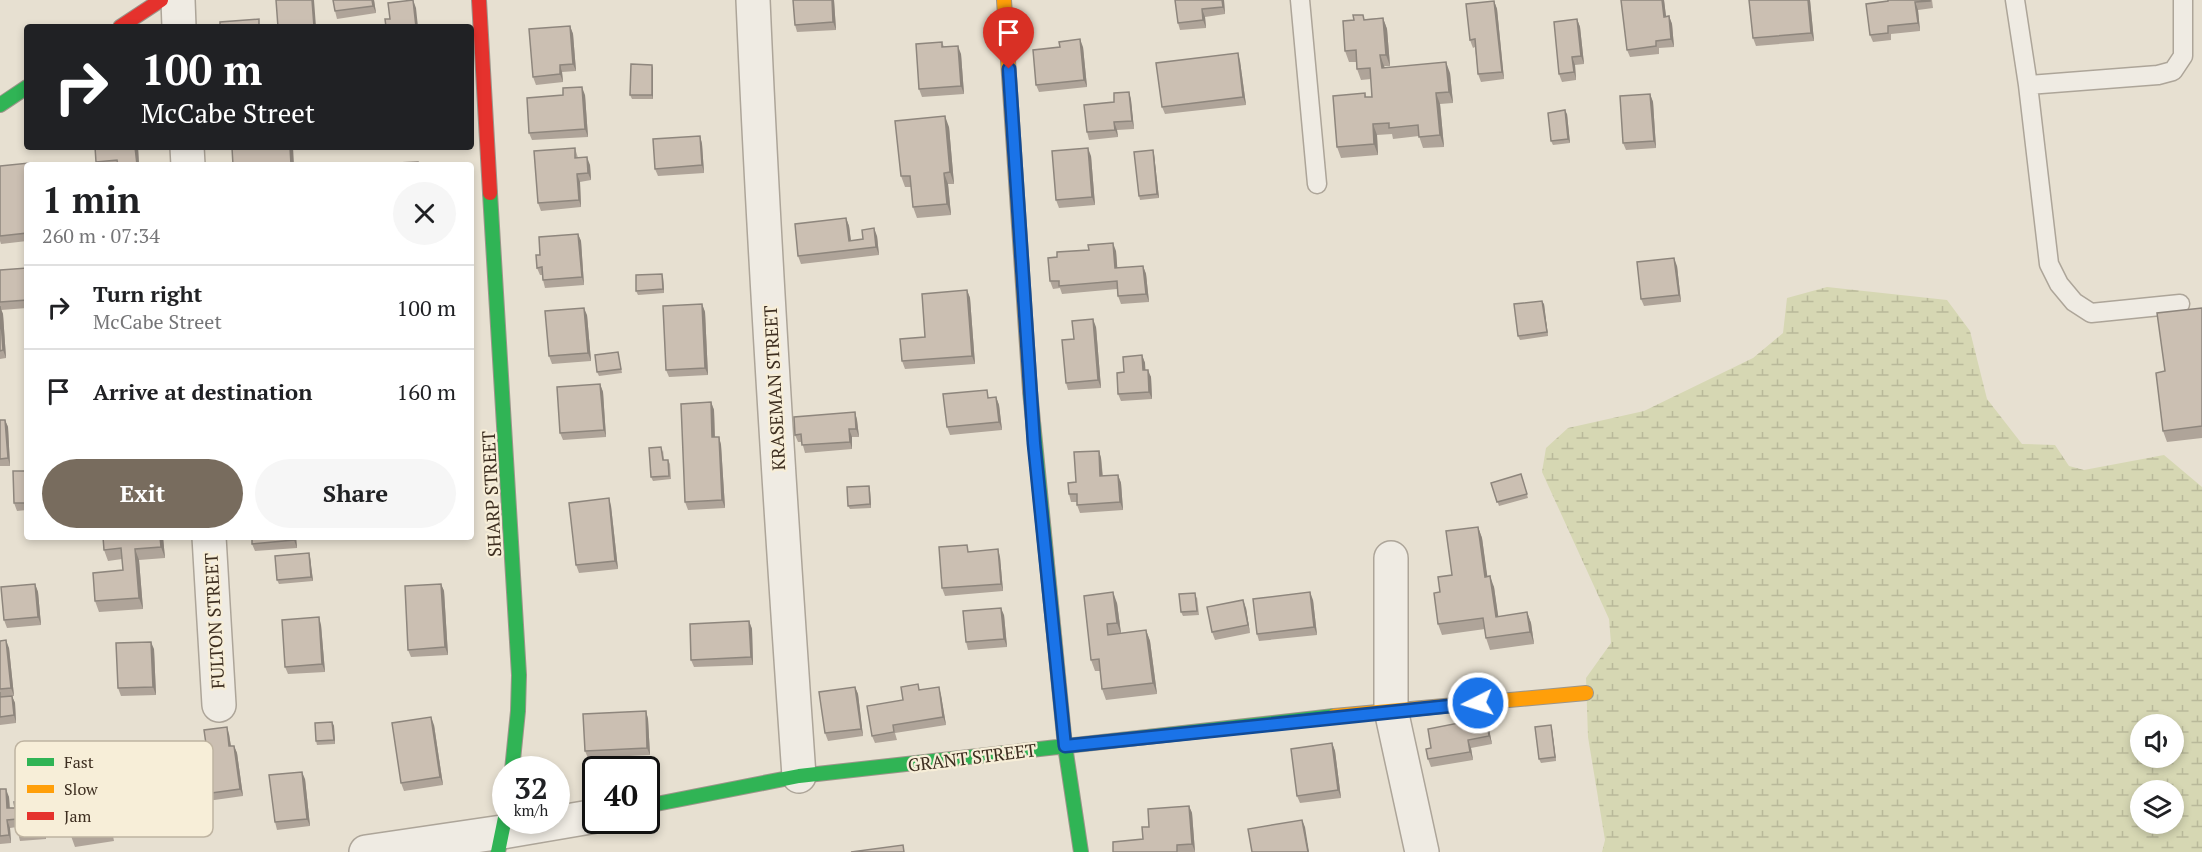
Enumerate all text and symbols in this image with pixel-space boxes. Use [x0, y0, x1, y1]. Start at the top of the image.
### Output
pin [983, 7, 1034, 69]
icon: arrive [992, 16, 1025, 49]
text: 100 m [141, 41, 262, 97]
icon: right [42, 48, 120, 126]
text: McCabe Street [141, 95, 315, 131]
text: 1 min [42, 176, 140, 223]
button: close [393, 182, 456, 245]
text: 260 m · 07:34 [42, 222, 160, 249]
text: Turn right [93, 279, 202, 308]
icon: right [42, 291, 75, 324]
text: 100 m [396, 293, 456, 322]
street label: KRASEMAN STREET [758, 305, 790, 471]
text: McCabe Street [93, 308, 222, 335]
icon: arrive [42, 375, 75, 408]
text: Arrive at destination [93, 377, 312, 406]
text: 160 m [396, 377, 456, 406]
street label: SHARP STREET [476, 430, 506, 558]
button: Exit [42, 459, 243, 528]
button: Share [255, 459, 456, 528]
street label: FULTON STREET [198, 552, 230, 690]
position arrow [1446, 671, 1510, 735]
map controls [2130, 714, 2184, 834]
button: sound [2130, 714, 2184, 768]
street label: GRANT STREET [906, 737, 1038, 777]
legend [15, 741, 213, 837]
text: Fast [64, 751, 94, 773]
speed limit sign: 40 [582, 756, 660, 834]
text: 32 [514, 768, 548, 808]
text: Slow [64, 778, 98, 800]
button: layers [2130, 780, 2184, 834]
text: km/h [514, 800, 548, 820]
text: Jam [64, 805, 92, 827]

